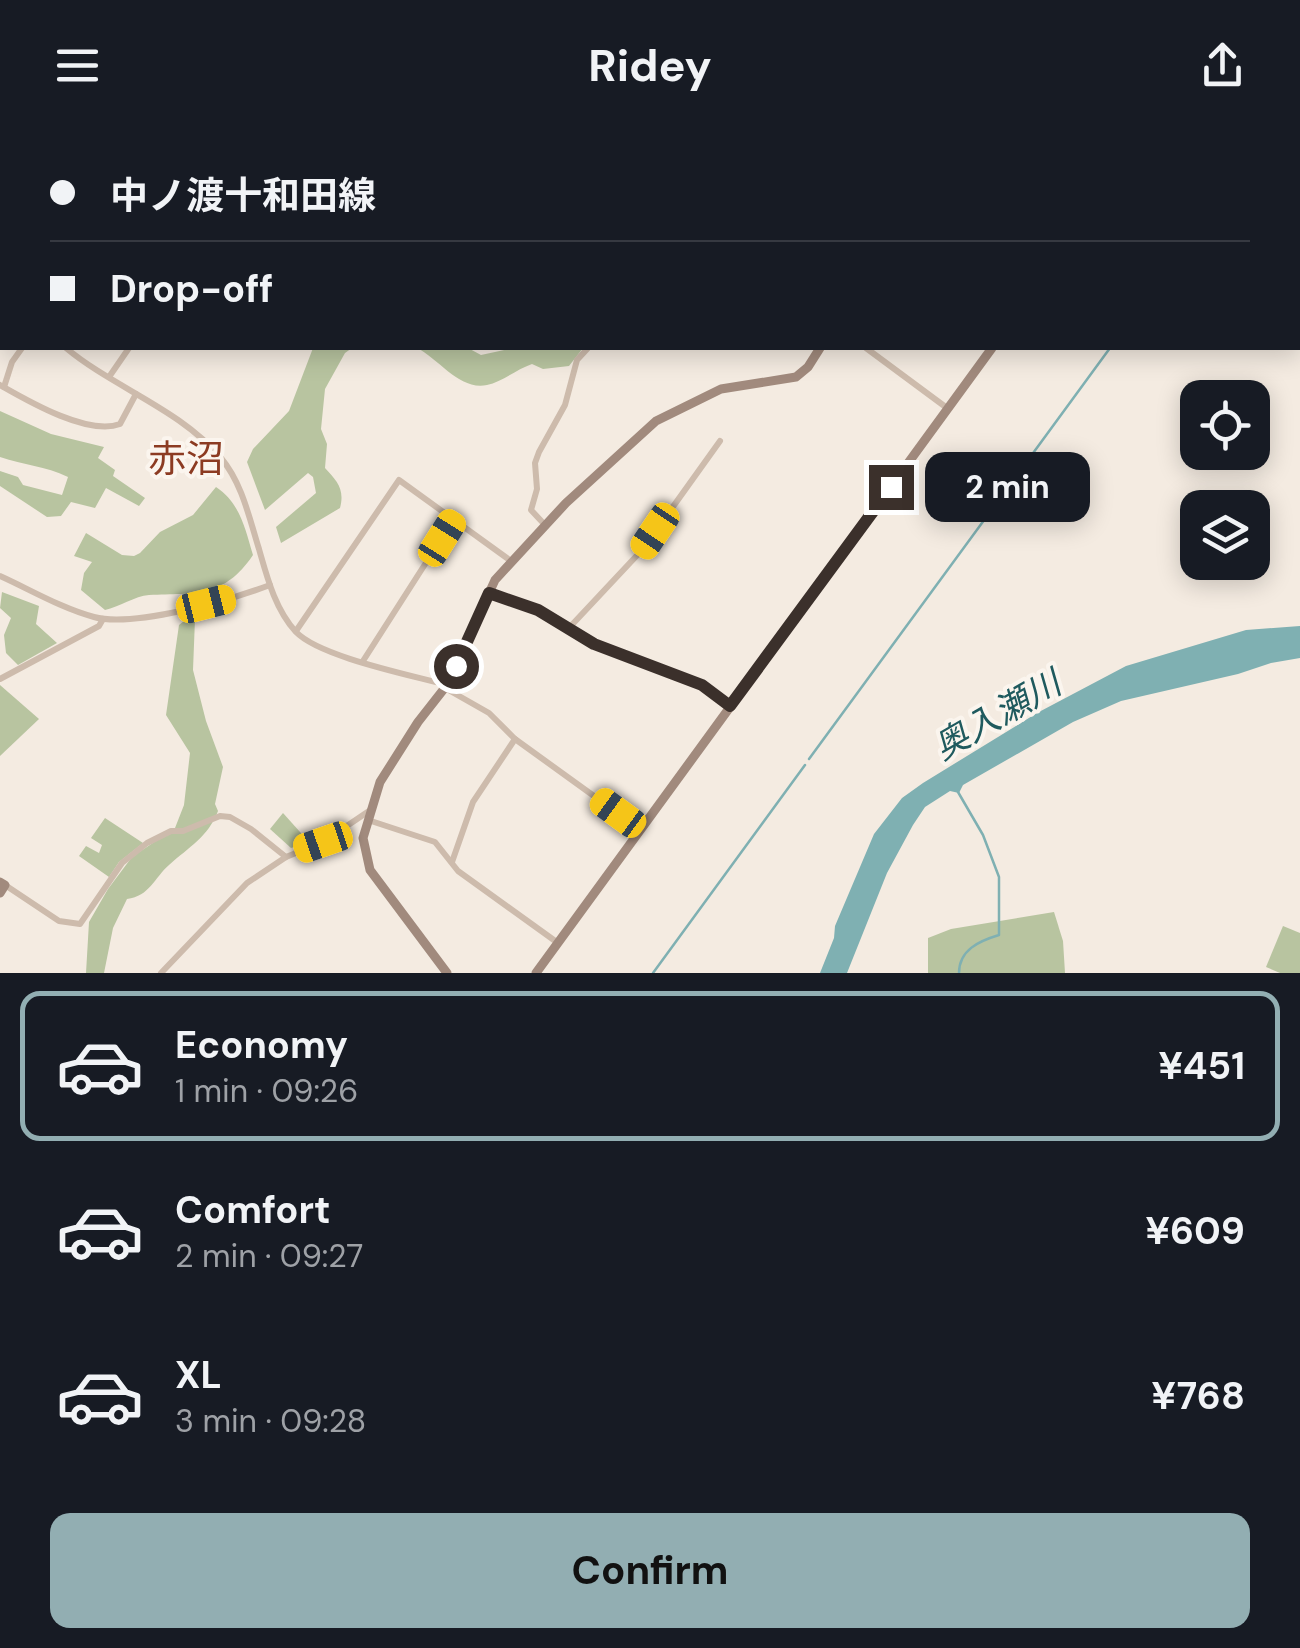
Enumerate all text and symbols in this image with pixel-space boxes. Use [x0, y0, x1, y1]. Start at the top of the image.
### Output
text: Ridey [588, 36, 712, 95]
icon: menu [50, 38, 105, 93]
icon: share [1195, 38, 1250, 93]
text: 中ノ渡十和田線 [110, 171, 376, 221]
text: Drop-off [110, 264, 273, 314]
map controls [1180, 380, 1270, 580]
button: locate [1180, 380, 1270, 470]
district label: 赤沼 [148, 434, 224, 484]
callout: 2 min [926, 452, 1091, 522]
route end [869, 465, 914, 510]
text: 2 min [965, 466, 1050, 508]
button: layers [1180, 490, 1270, 580]
car [626, 498, 684, 564]
car [413, 505, 471, 571]
car [173, 582, 239, 626]
route start [434, 644, 479, 689]
water label: 奥入瀬川 [925, 658, 1073, 770]
car [585, 783, 651, 843]
car [290, 818, 356, 866]
text: Economy [175, 1020, 348, 1070]
icon: car [55, 1021, 145, 1111]
text: ¥451 [1158, 1041, 1245, 1091]
text: 1 min · 09:26 [175, 1070, 358, 1112]
text: Comfort [175, 1185, 331, 1235]
icon: car [55, 1186, 145, 1276]
text: ¥609 [1145, 1206, 1245, 1256]
text: 2 min · 09:27 [175, 1235, 363, 1277]
text: XL [175, 1350, 222, 1400]
icon: car [55, 1351, 145, 1441]
text: ¥768 [1151, 1371, 1245, 1421]
text: 3 min · 09:28 [175, 1400, 366, 1442]
button: Confirm [50, 1513, 1250, 1628]

